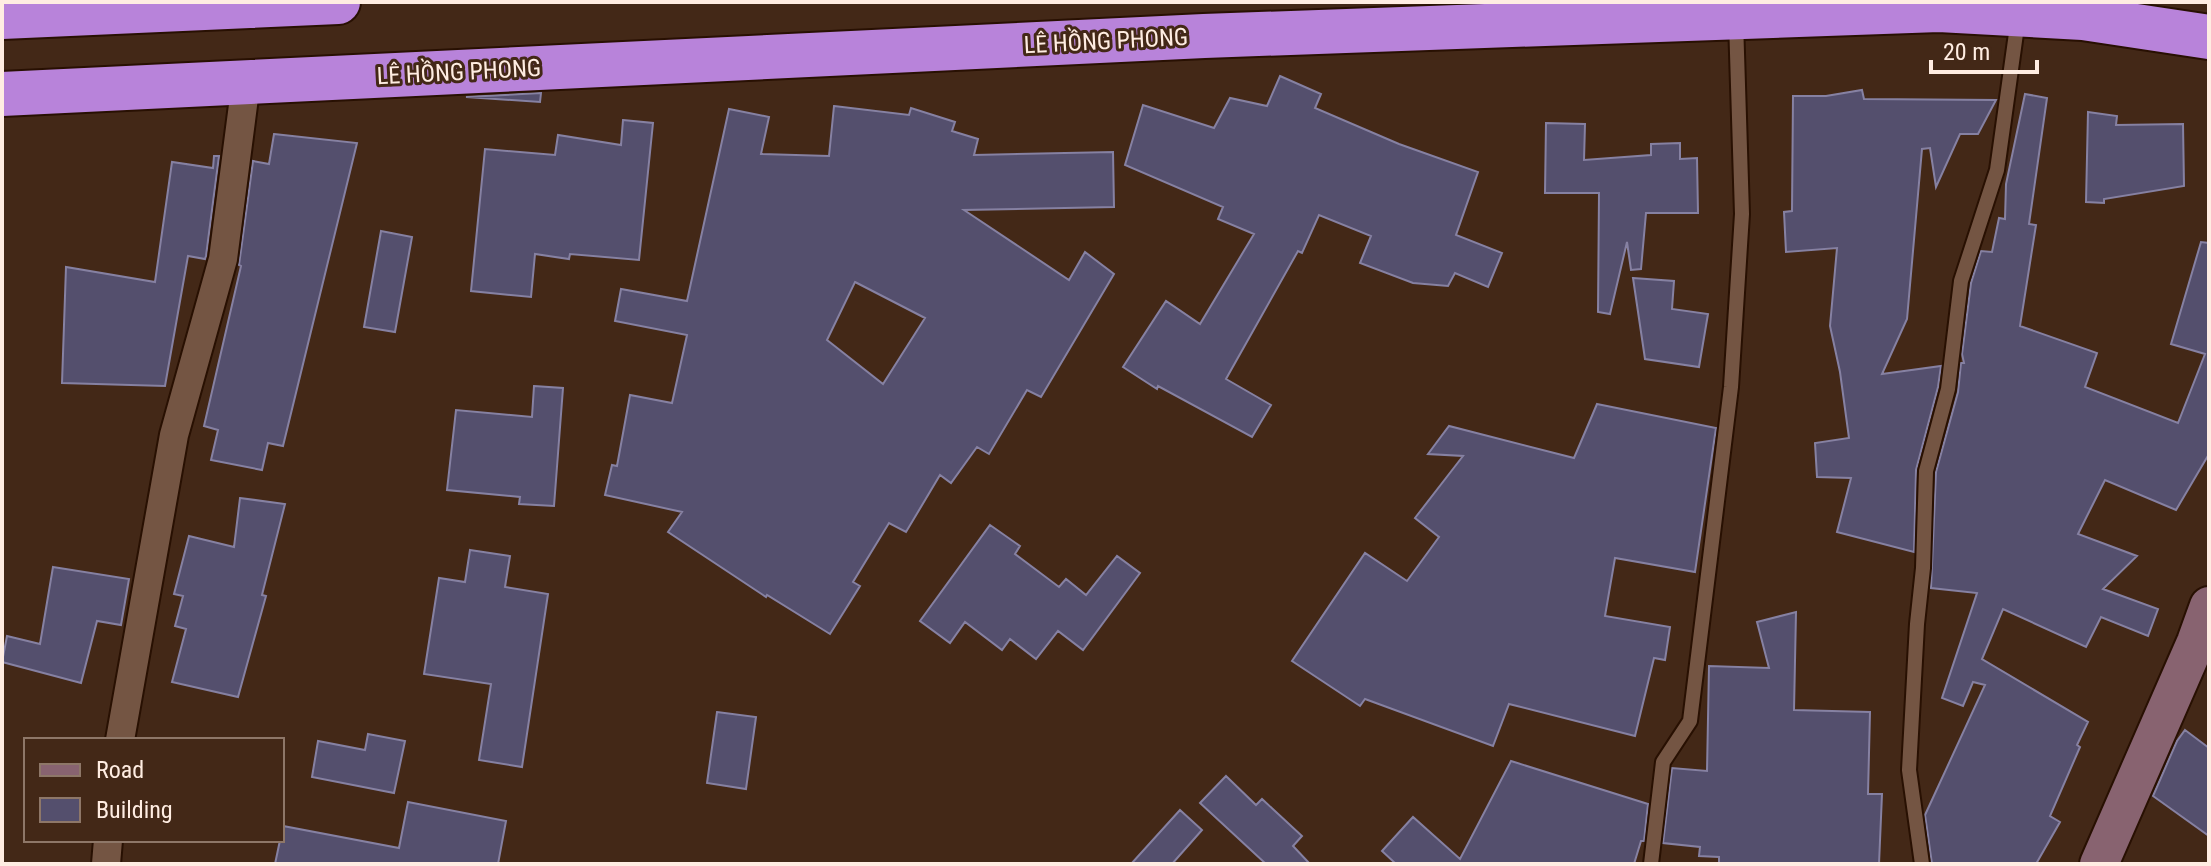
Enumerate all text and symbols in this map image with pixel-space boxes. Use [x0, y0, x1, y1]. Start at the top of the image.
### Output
street label: LÊ HỒNG PHONG [1023, 21, 1189, 59]
scale bar [1931, 24, 2037, 74]
text: 20 m [1943, 38, 1990, 66]
street label: LÊ HỒNG PHONG [376, 52, 542, 90]
legend [24, 738, 284, 842]
text: Road [96, 756, 144, 784]
text: Building [96, 796, 173, 824]

